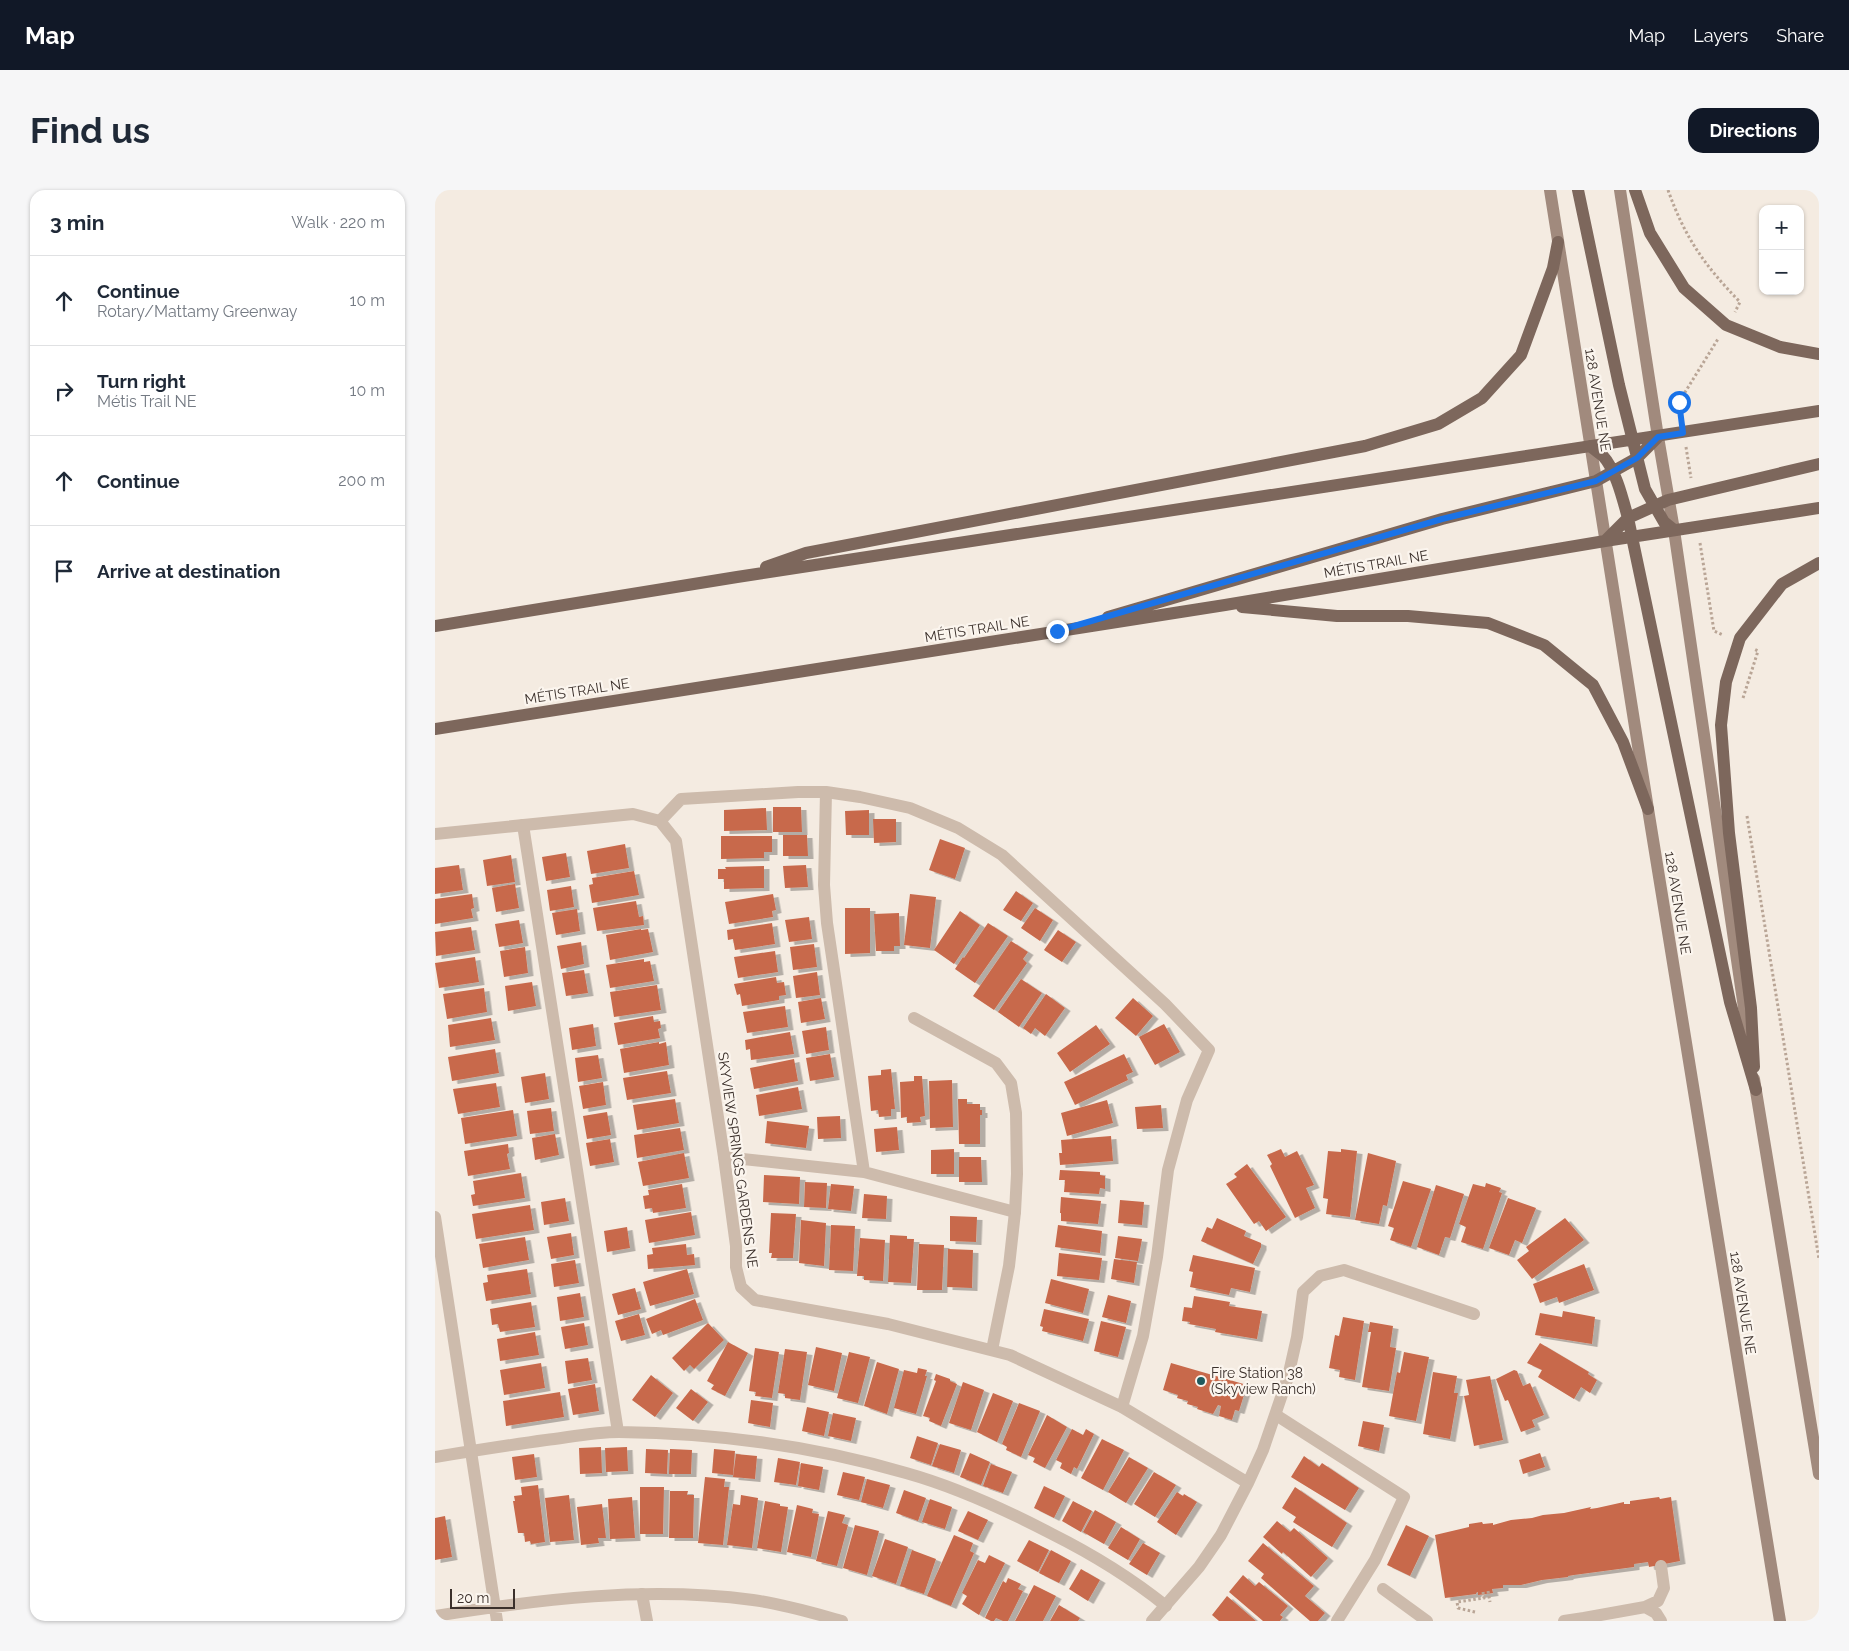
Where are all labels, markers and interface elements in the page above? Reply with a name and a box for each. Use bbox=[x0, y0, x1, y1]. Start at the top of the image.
text: Map bbox=[25, 21, 75, 50]
text: Map bbox=[1629, 25, 1665, 46]
text: Layers bbox=[1693, 25, 1748, 46]
text: Share bbox=[1776, 25, 1824, 46]
button: Directions bbox=[1688, 108, 1819, 153]
text: Find us bbox=[30, 110, 150, 151]
map controls bbox=[1759, 205, 1804, 295]
button: + bbox=[1759, 205, 1804, 250]
text: 3 min bbox=[50, 210, 104, 235]
text: Walk · 220 m bbox=[291, 213, 385, 232]
button: − bbox=[1759, 250, 1804, 295]
text: Continue bbox=[97, 280, 180, 302]
icon: ahead bbox=[50, 287, 78, 315]
text: 10 m bbox=[350, 291, 385, 310]
text: Rotary/Mattamy Greenway bbox=[97, 302, 298, 321]
street label: 128 AVENUE NE bbox=[1582, 347, 1614, 453]
text: Turn right bbox=[97, 370, 186, 392]
icon: right bbox=[50, 377, 78, 405]
text: 10 m bbox=[350, 381, 385, 400]
route start bbox=[1668, 391, 1691, 414]
text: Métis Trail NE bbox=[97, 392, 197, 411]
icon: ahead bbox=[50, 467, 78, 495]
text: Continue bbox=[97, 470, 180, 492]
text: 200 m bbox=[338, 471, 385, 490]
street label: MÉTIS TRAIL NE bbox=[1322, 546, 1429, 581]
icon: arrive bbox=[50, 557, 78, 585]
text: Arrive at destination bbox=[97, 560, 281, 582]
street label: MÉTIS TRAIL NE bbox=[923, 612, 1030, 645]
route end bbox=[1046, 620, 1069, 643]
street label: MÉTIS TRAIL NE bbox=[523, 674, 630, 707]
street label: 128 AVENUE NE bbox=[1662, 850, 1694, 956]
street label: SKYVIEW SPRINGS GARDENS NE bbox=[715, 1051, 761, 1269]
street label: 128 AVENUE NE bbox=[1727, 1250, 1759, 1356]
place label: Fire Station 38 (Skyview Ranch) bbox=[1211, 1365, 1316, 1397]
marker: Fire Station 38 (Skyview Ranch) bbox=[1195, 1375, 1207, 1387]
scale bar bbox=[450, 1586, 515, 1609]
text: 20 m bbox=[457, 1590, 489, 1606]

